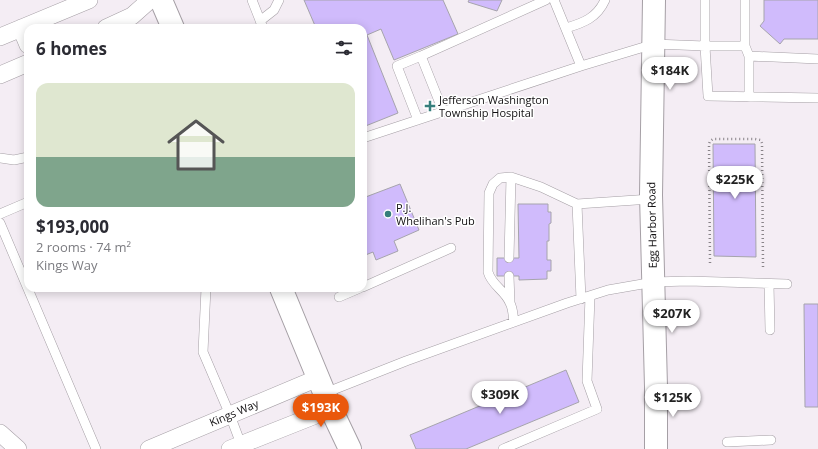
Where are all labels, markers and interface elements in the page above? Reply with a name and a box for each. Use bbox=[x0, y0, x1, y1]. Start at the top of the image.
text: 6 homes bbox=[36, 37, 107, 60]
icon: filters bbox=[333, 37, 355, 59]
pin: $184K bbox=[642, 57, 698, 91]
text: $184K bbox=[651, 61, 689, 79]
place label: Jefferson Washington Township Hospital bbox=[438, 92, 549, 120]
marker: Jefferson Washington Township Hospital bbox=[424, 100, 436, 112]
icon: home bbox=[160, 109, 232, 181]
pin: $225K bbox=[707, 166, 763, 200]
text: $225K bbox=[716, 170, 754, 188]
street label: Egg Harbor Road bbox=[643, 182, 660, 268]
place label: P.J. Whelihan's Pub bbox=[396, 200, 475, 228]
marker: P.J. Whelihan's Pub bbox=[383, 209, 393, 219]
text: $193,000 bbox=[36, 215, 109, 238]
text: 2 rooms · 74 m² bbox=[36, 238, 131, 256]
text: Kings Way bbox=[36, 256, 98, 274]
pin: $207K bbox=[644, 300, 700, 334]
text: $207K bbox=[653, 304, 691, 322]
pin: $309K bbox=[472, 381, 528, 415]
pin: $125K bbox=[645, 384, 701, 418]
text: $309K bbox=[481, 385, 519, 403]
text: $125K bbox=[654, 388, 692, 406]
pin: $193K bbox=[293, 394, 349, 428]
street label: Kings Way bbox=[207, 395, 261, 430]
text: $193K bbox=[302, 398, 340, 416]

